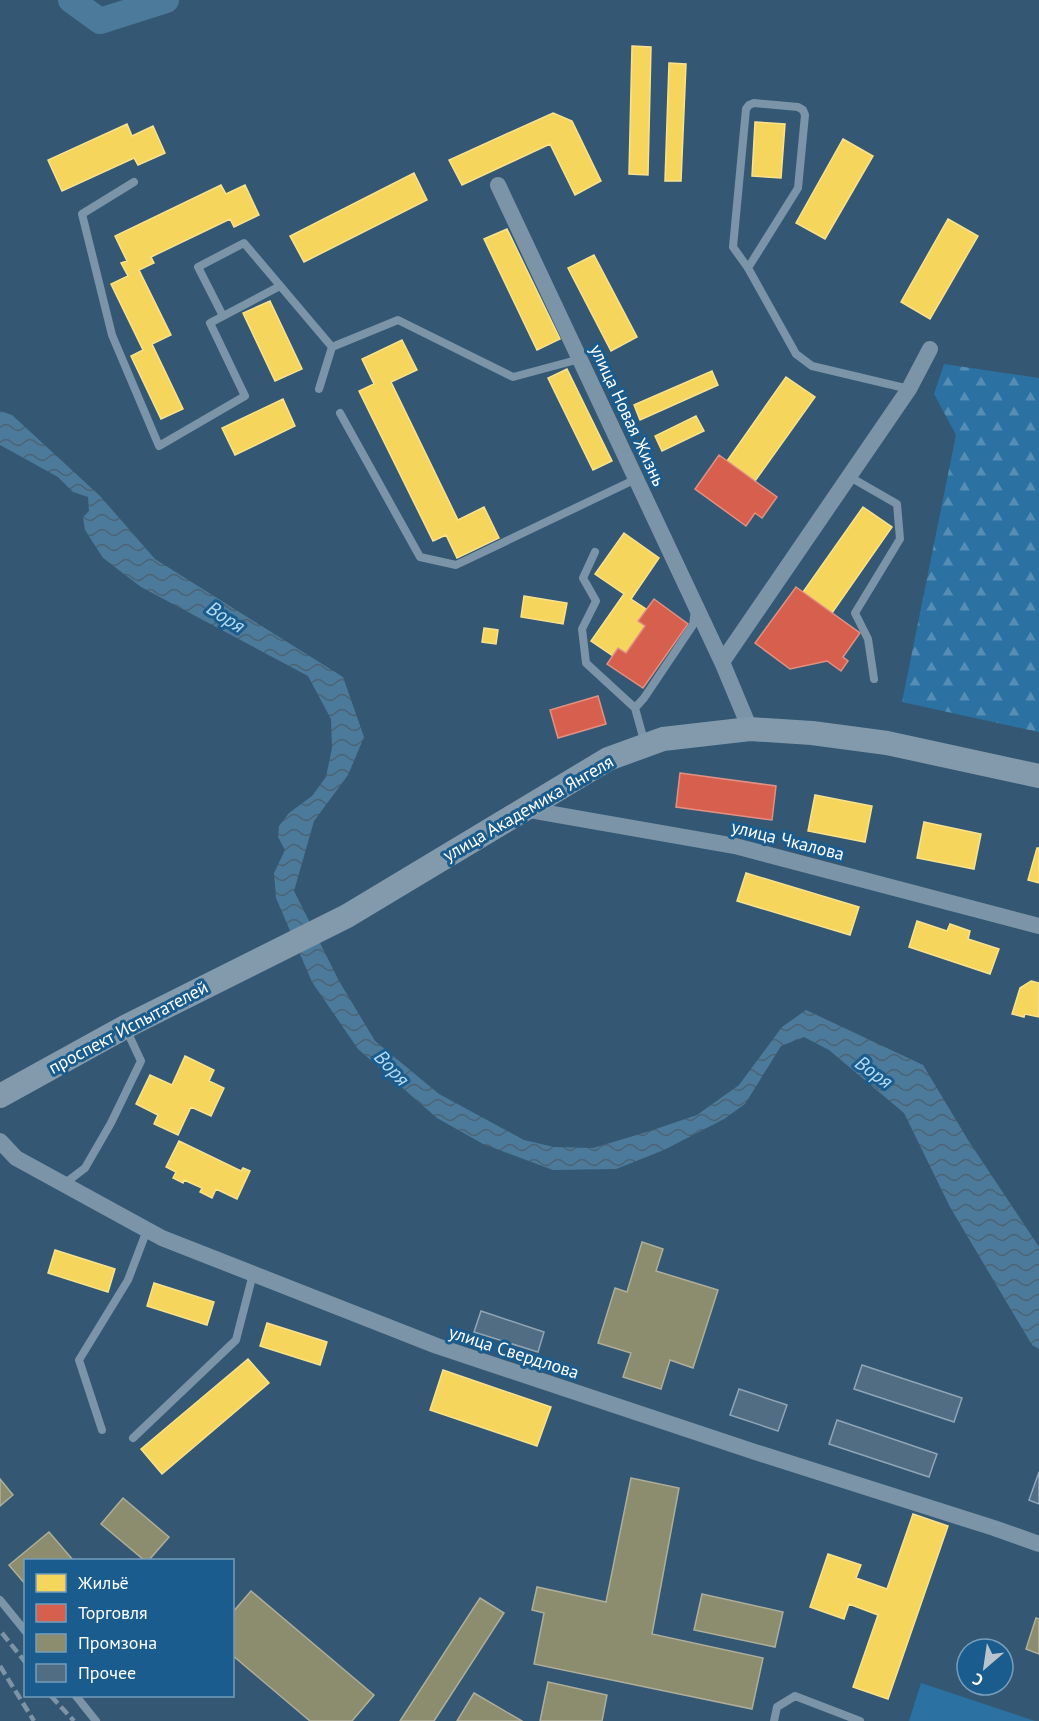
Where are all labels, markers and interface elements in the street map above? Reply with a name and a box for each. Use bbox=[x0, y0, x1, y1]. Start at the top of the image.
street label: улица Новая Жизнь bbox=[585, 340, 671, 490]
water label: Воря bbox=[202, 595, 251, 639]
street label: улица Академика Янгеля bbox=[438, 750, 618, 866]
street label: улица Чкалова bbox=[729, 815, 847, 865]
street label: проспект Испытателей bbox=[44, 975, 212, 1079]
water label: Воря bbox=[369, 1044, 416, 1092]
water label: Воря bbox=[850, 1050, 899, 1095]
street label: улица Свердлова bbox=[446, 1320, 582, 1384]
legend bbox=[24, 1559, 234, 1697]
text: Жильё bbox=[77, 1571, 129, 1594]
text: Торговля bbox=[78, 1601, 148, 1624]
text: Промзона bbox=[78, 1631, 157, 1654]
north arrow bbox=[955, 1637, 1015, 1697]
text: Прочее bbox=[78, 1661, 136, 1684]
text: С bbox=[969, 1669, 986, 1691]

